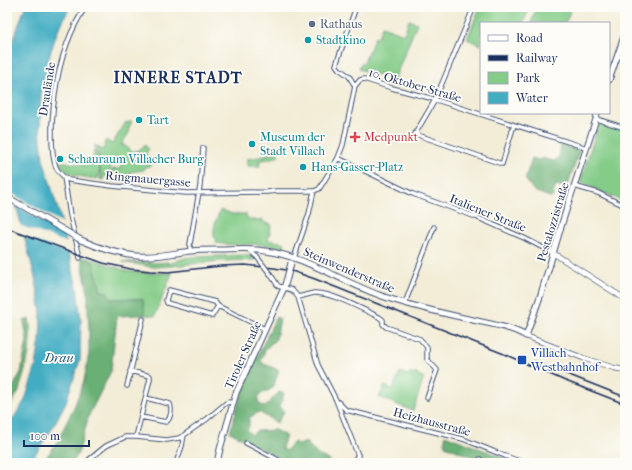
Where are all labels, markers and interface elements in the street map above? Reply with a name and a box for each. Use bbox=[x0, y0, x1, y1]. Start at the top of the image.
place label: Rathaus bbox=[320, 17, 363, 31]
marker: Rathaus bbox=[307, 19, 317, 29]
legend bbox=[480, 22, 610, 114]
text: Road bbox=[516, 31, 543, 45]
place label: Stadtkino bbox=[316, 33, 366, 47]
marker: Stadtkino bbox=[303, 35, 313, 45]
text: Railway bbox=[516, 51, 558, 65]
street label: Draulände bbox=[36, 61, 58, 117]
street label: 10. Oktober-Straße bbox=[367, 65, 463, 105]
district label: INNERE STADT bbox=[113, 68, 243, 87]
text: Park bbox=[516, 71, 541, 85]
text: Water bbox=[515, 91, 549, 105]
place label: Tart bbox=[147, 113, 170, 127]
marker: Tart bbox=[134, 115, 144, 125]
place label: Museum der Stadt Villach bbox=[260, 130, 326, 158]
place label: Medpunkt bbox=[364, 130, 419, 144]
marker: Medpunkt bbox=[349, 131, 361, 143]
marker: Museum der Stadt Villach bbox=[247, 139, 257, 149]
place label: Schauraum Villacher Burg bbox=[68, 152, 204, 166]
marker: Schauraum Villacher Burg bbox=[55, 154, 65, 164]
place label: Hans-Gasser-Platz bbox=[311, 160, 404, 174]
marker: Hans-Gasser-Platz bbox=[298, 162, 308, 172]
street label: Ringmauergasse bbox=[105, 168, 191, 190]
street label: Pestalozzistraße bbox=[534, 180, 572, 263]
street label: Italiener Straße bbox=[448, 191, 528, 235]
street label: Steinwenderstraße bbox=[301, 244, 397, 296]
street label: Tiroler Straße bbox=[222, 319, 264, 391]
place label: Villach Westbahnhof bbox=[530, 346, 602, 374]
water label: Drau bbox=[43, 350, 74, 365]
marker: Villach Westbahnhof bbox=[516, 354, 528, 366]
street label: Heizhausstraße bbox=[392, 405, 472, 439]
scale bar bbox=[24, 422, 89, 448]
text: 100 m bbox=[30, 429, 60, 443]

